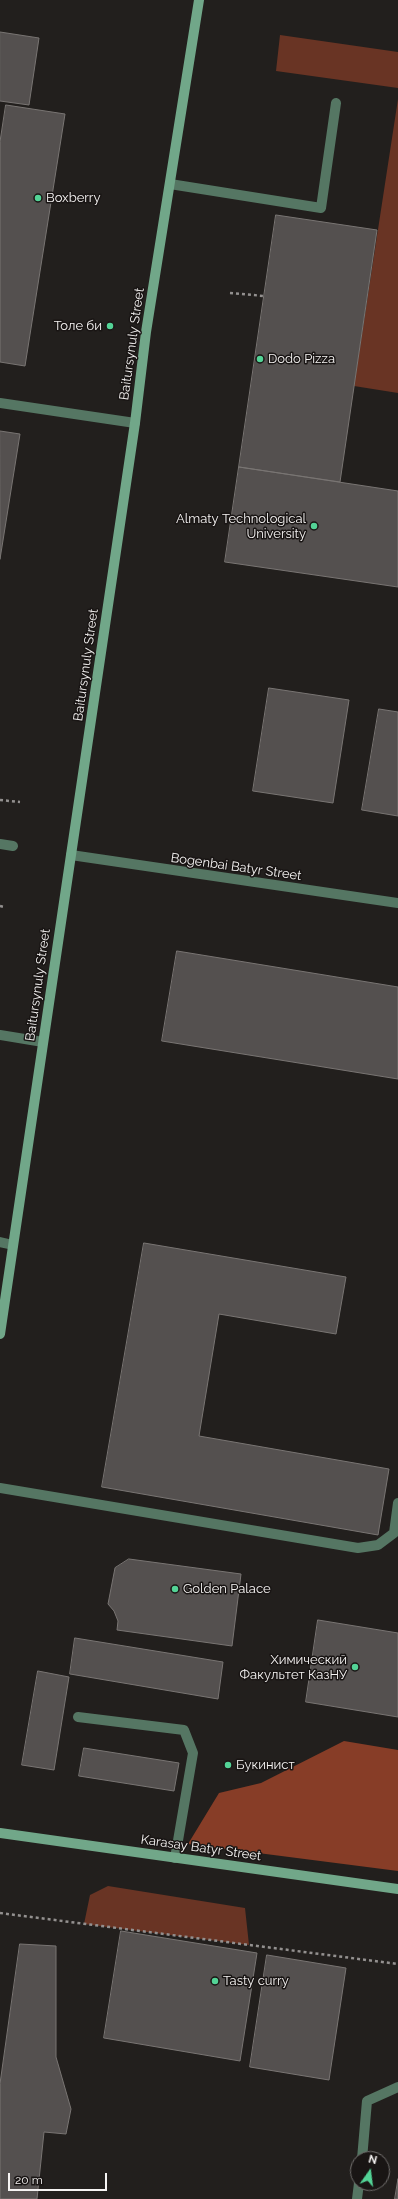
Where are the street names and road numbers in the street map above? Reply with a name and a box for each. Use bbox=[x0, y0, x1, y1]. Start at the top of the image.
street label: Baitursynuly Street bbox=[116, 287, 148, 401]
street label: Baitursynuly Street bbox=[70, 608, 102, 722]
street label: Bogenbai Batyr Street bbox=[170, 850, 302, 884]
street label: Baitursynuly Street bbox=[22, 928, 54, 1042]
street label: Karasay Batyr Street bbox=[140, 1832, 262, 1864]

